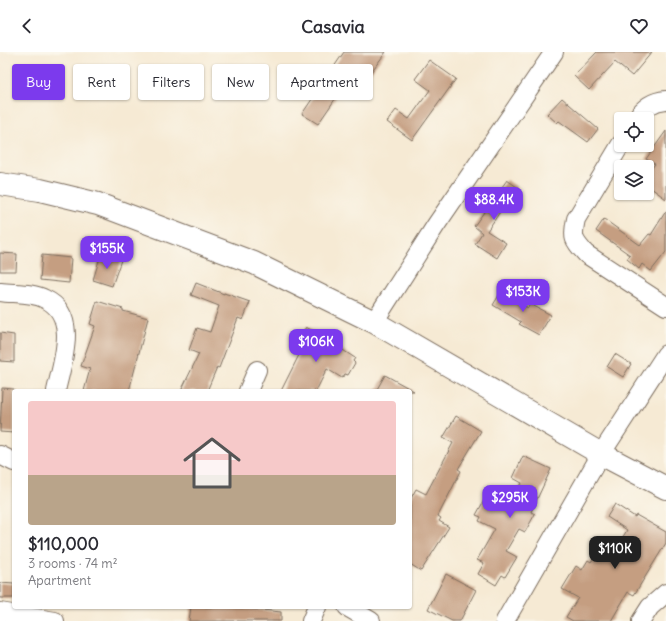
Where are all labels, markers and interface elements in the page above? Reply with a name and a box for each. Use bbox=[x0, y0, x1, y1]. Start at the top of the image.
icon: back bbox=[16, 15, 38, 37]
text: Casavia bbox=[301, 15, 365, 38]
icon: heart bbox=[628, 15, 650, 37]
chip: Buy bbox=[12, 64, 65, 100]
chip: Rent bbox=[73, 64, 130, 100]
chip: Filters bbox=[138, 64, 204, 100]
chip: New bbox=[212, 64, 269, 100]
chip: Apartment bbox=[277, 64, 373, 100]
map controls bbox=[614, 112, 654, 200]
button: locate bbox=[614, 112, 654, 152]
button: layers bbox=[614, 160, 654, 200]
pin: $88.4K bbox=[461, 187, 527, 221]
text: $88.4K bbox=[474, 191, 514, 208]
pin: $155K bbox=[79, 236, 135, 270]
text: $155K bbox=[89, 240, 125, 257]
pin: $153K bbox=[495, 279, 551, 313]
text: $153K bbox=[505, 283, 541, 300]
pin: $106K bbox=[288, 329, 344, 363]
text: $106K bbox=[298, 333, 334, 350]
icon: home bbox=[176, 427, 248, 499]
pin: $295K bbox=[482, 485, 538, 519]
text: $295K bbox=[491, 489, 529, 506]
text: $110,000 bbox=[28, 533, 99, 555]
pin: $110K bbox=[587, 536, 643, 570]
text: $110K bbox=[598, 540, 632, 557]
text: 3 rooms · 74 m² bbox=[28, 555, 118, 572]
text: Apartment bbox=[28, 572, 91, 589]

